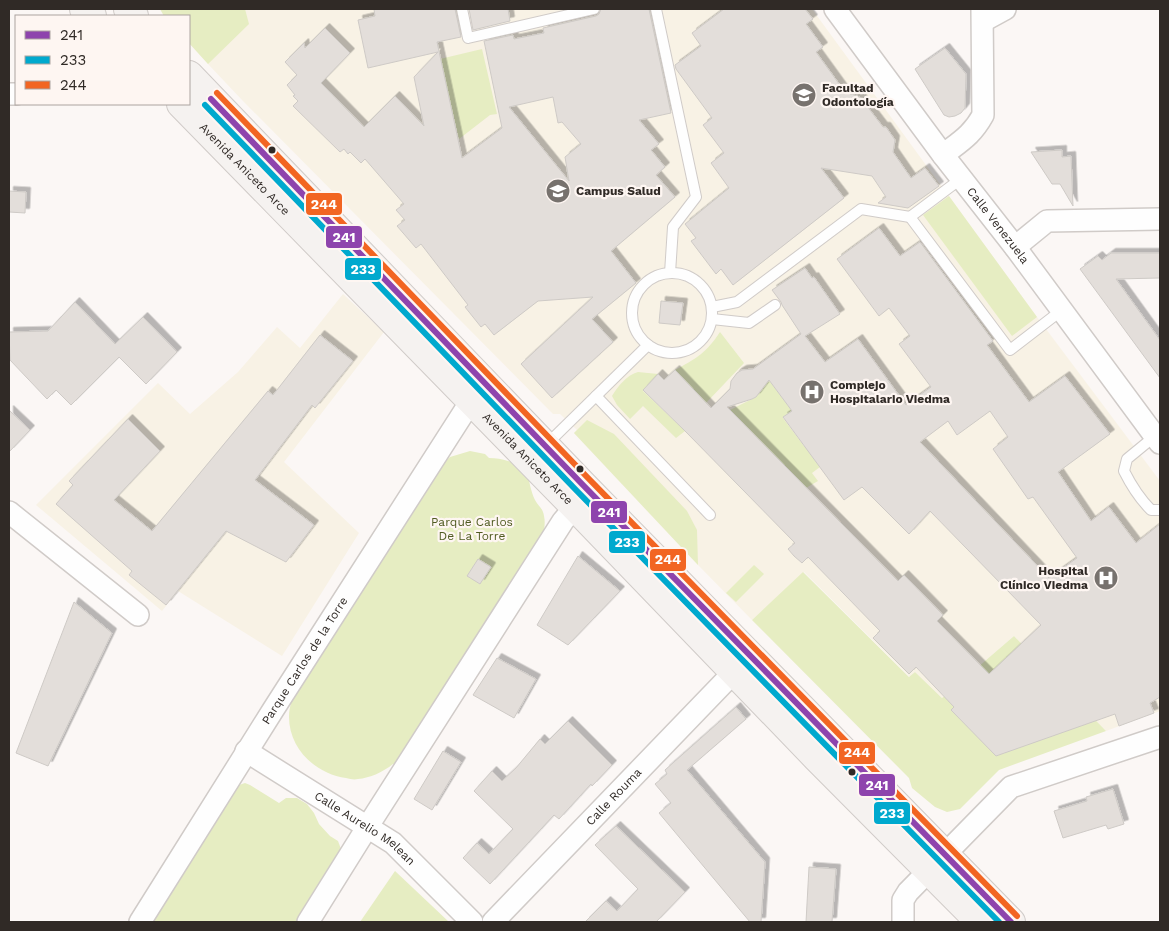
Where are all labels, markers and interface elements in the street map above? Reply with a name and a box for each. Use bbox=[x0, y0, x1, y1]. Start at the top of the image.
legend bbox=[15, 15, 190, 105]
text: 241 bbox=[60, 26, 83, 44]
text: 233 bbox=[60, 51, 86, 69]
text: 244 bbox=[60, 76, 87, 94]
place label: Facultad Odontología bbox=[822, 81, 894, 109]
school or university icon: Facultad Odontología bbox=[791, 82, 817, 108]
street label: Avenida Aniceto Arce bbox=[197, 120, 293, 218]
unlabelled marker bbox=[267, 145, 277, 155]
school or university icon: Campus Salud bbox=[545, 178, 571, 204]
place label: Campus Salud bbox=[576, 184, 661, 198]
street label: Calle Venezuela bbox=[964, 185, 1032, 267]
line badge: 244 bbox=[305, 192, 343, 216]
text: 244 bbox=[311, 196, 337, 212]
line badge: 241 bbox=[325, 225, 363, 249]
text: 241 bbox=[333, 229, 355, 245]
line badge: 233 bbox=[344, 257, 382, 281]
text: 233 bbox=[351, 261, 375, 277]
place label: Complejo Hospitalario Viedma bbox=[830, 378, 950, 406]
hospital icon: Complejo Hospitalario Viedma bbox=[799, 379, 825, 405]
street label: Avenida Aniceto Arce bbox=[480, 410, 576, 508]
unlabelled marker bbox=[575, 464, 585, 474]
line badge: 241 bbox=[590, 500, 628, 524]
text: 241 bbox=[598, 504, 620, 520]
park label: Parque Carlos De La Torre bbox=[431, 515, 513, 543]
line badge: 233 bbox=[608, 530, 646, 554]
text: 233 bbox=[615, 534, 639, 550]
line badge: 244 bbox=[649, 548, 687, 572]
text: 244 bbox=[655, 551, 681, 567]
place label: Hospital Clínico Viedma bbox=[1000, 564, 1088, 592]
hospital icon: Hospital Clínico Viedma bbox=[1093, 565, 1119, 591]
street label: Parque Carlos de la Torre bbox=[259, 594, 351, 727]
line badge: 244 bbox=[838, 741, 876, 765]
text: 244 bbox=[844, 744, 870, 760]
street label: Calle Rouma bbox=[583, 765, 645, 828]
unlabelled marker bbox=[847, 767, 857, 777]
line badge: 241 bbox=[858, 773, 896, 797]
text: 241 bbox=[866, 777, 888, 793]
street label: Calle Aurelio Melean bbox=[312, 789, 418, 868]
line badge: 233 bbox=[873, 801, 911, 825]
text: 233 bbox=[880, 805, 904, 821]

